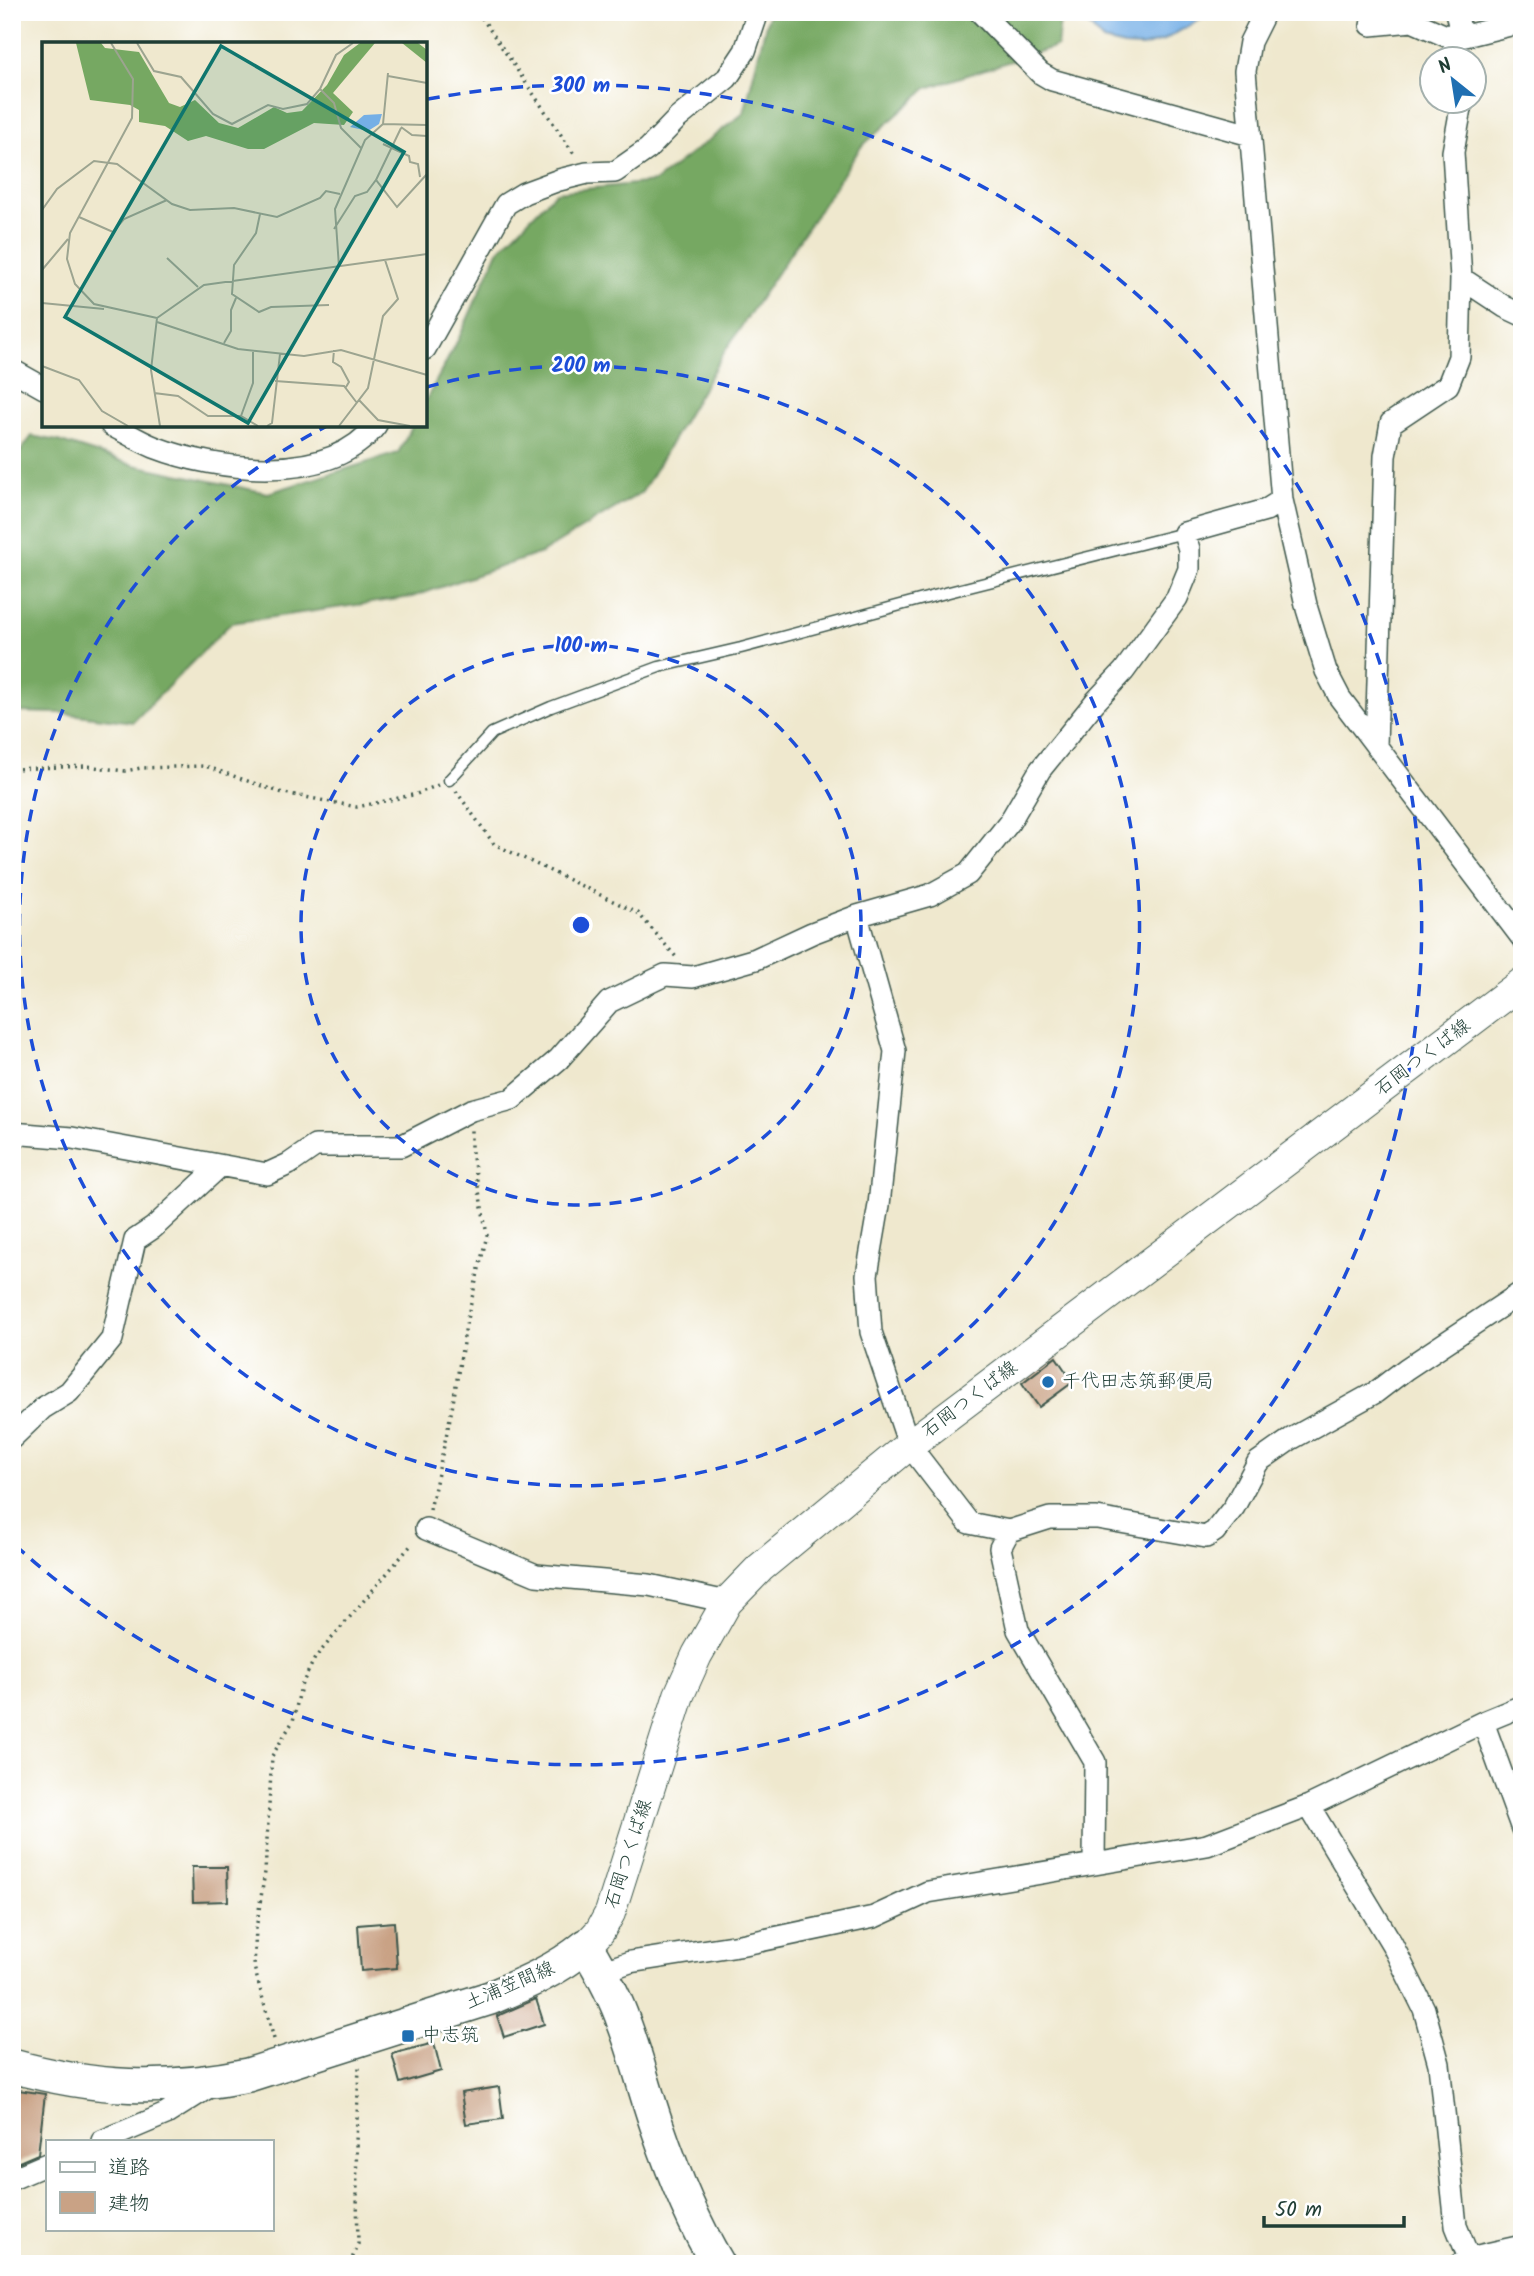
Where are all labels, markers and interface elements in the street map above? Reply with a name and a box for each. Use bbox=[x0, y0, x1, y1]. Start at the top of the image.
inset map bbox=[42, 42, 427, 427]
north arrow bbox=[1418, 46, 1488, 116]
text: N bbox=[1433, 51, 1458, 83]
text: 300 m bbox=[551, 70, 610, 103]
text: 200 m bbox=[551, 350, 611, 383]
text: 100 m bbox=[554, 630, 608, 663]
centre of rings bbox=[569, 913, 593, 937]
street label: 石岡つくば線 bbox=[1368, 1012, 1478, 1104]
street label: 石岡つくば線 bbox=[915, 1354, 1025, 1446]
place label: 千代田志筑郵便局 bbox=[1062, 1367, 1214, 1397]
marker: 千代田志筑郵便局 bbox=[1040, 1374, 1056, 1390]
street label: 石岡つくば線 bbox=[597, 1795, 661, 1913]
street label: 土浦笠間線 bbox=[460, 1954, 560, 2018]
place label: 中志筑 bbox=[422, 2021, 479, 2051]
marker: 中志筑 bbox=[400, 2028, 416, 2044]
legend bbox=[46, 2140, 273, 2230]
text: 道路 bbox=[108, 2152, 150, 2185]
scale bar bbox=[1264, 2185, 1404, 2229]
text: 建物 bbox=[108, 2188, 150, 2221]
text: 50 m bbox=[1275, 2194, 1322, 2227]

